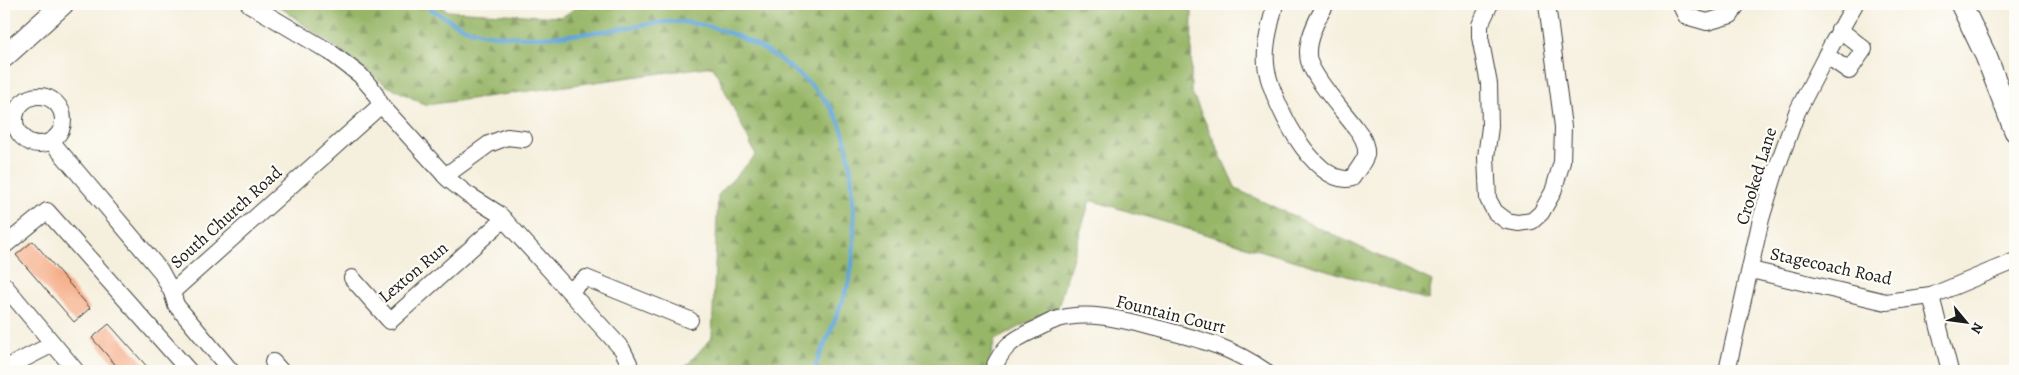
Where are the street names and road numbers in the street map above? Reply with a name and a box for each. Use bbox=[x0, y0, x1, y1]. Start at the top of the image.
street label: Crooked Lane bbox=[1730, 124, 1782, 228]
street label: South Church Road bbox=[165, 160, 287, 274]
street label: Lexton Run bbox=[373, 236, 453, 308]
street label: Stagecoach Road bbox=[1768, 241, 1894, 291]
street label: Fountain Court bbox=[1114, 289, 1228, 339]

